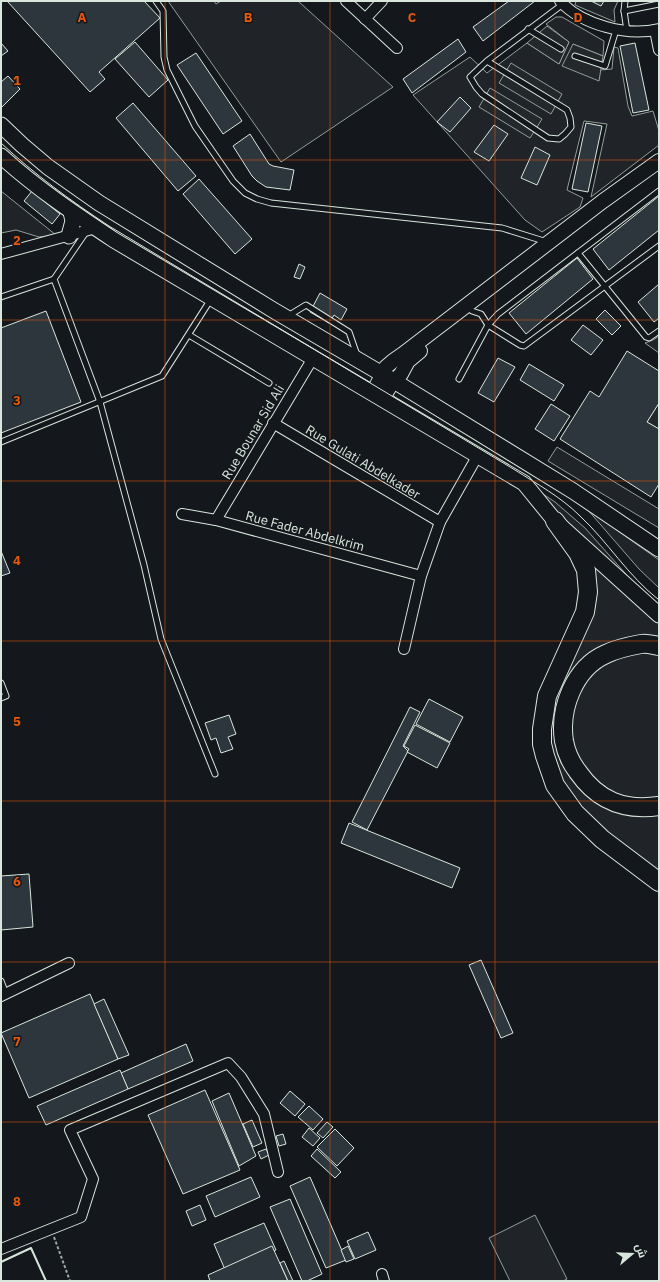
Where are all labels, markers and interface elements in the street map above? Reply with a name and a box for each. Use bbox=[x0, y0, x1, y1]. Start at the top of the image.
text: A bbox=[78, 9, 87, 26]
text: B bbox=[244, 9, 253, 26]
text: C bbox=[408, 9, 417, 26]
text: D bbox=[573, 9, 583, 26]
text: 1 bbox=[13, 72, 21, 89]
text: 2 bbox=[13, 232, 21, 249]
street label: Rue Bounar Sid Ali bbox=[218, 381, 288, 483]
text: 3 bbox=[13, 392, 21, 409]
street label: Rue Gulati Abdelkader bbox=[302, 421, 424, 503]
street label: Rue Fader Abdelkrim bbox=[244, 507, 366, 555]
text: 4 bbox=[13, 552, 21, 569]
text: 5 bbox=[13, 713, 21, 730]
text: 6 bbox=[13, 873, 21, 890]
text: 7 bbox=[13, 1033, 21, 1050]
text: 8 bbox=[13, 1193, 21, 1210]
north arrow bbox=[612, 1234, 652, 1274]
text: ش bbox=[633, 1242, 650, 1260]

